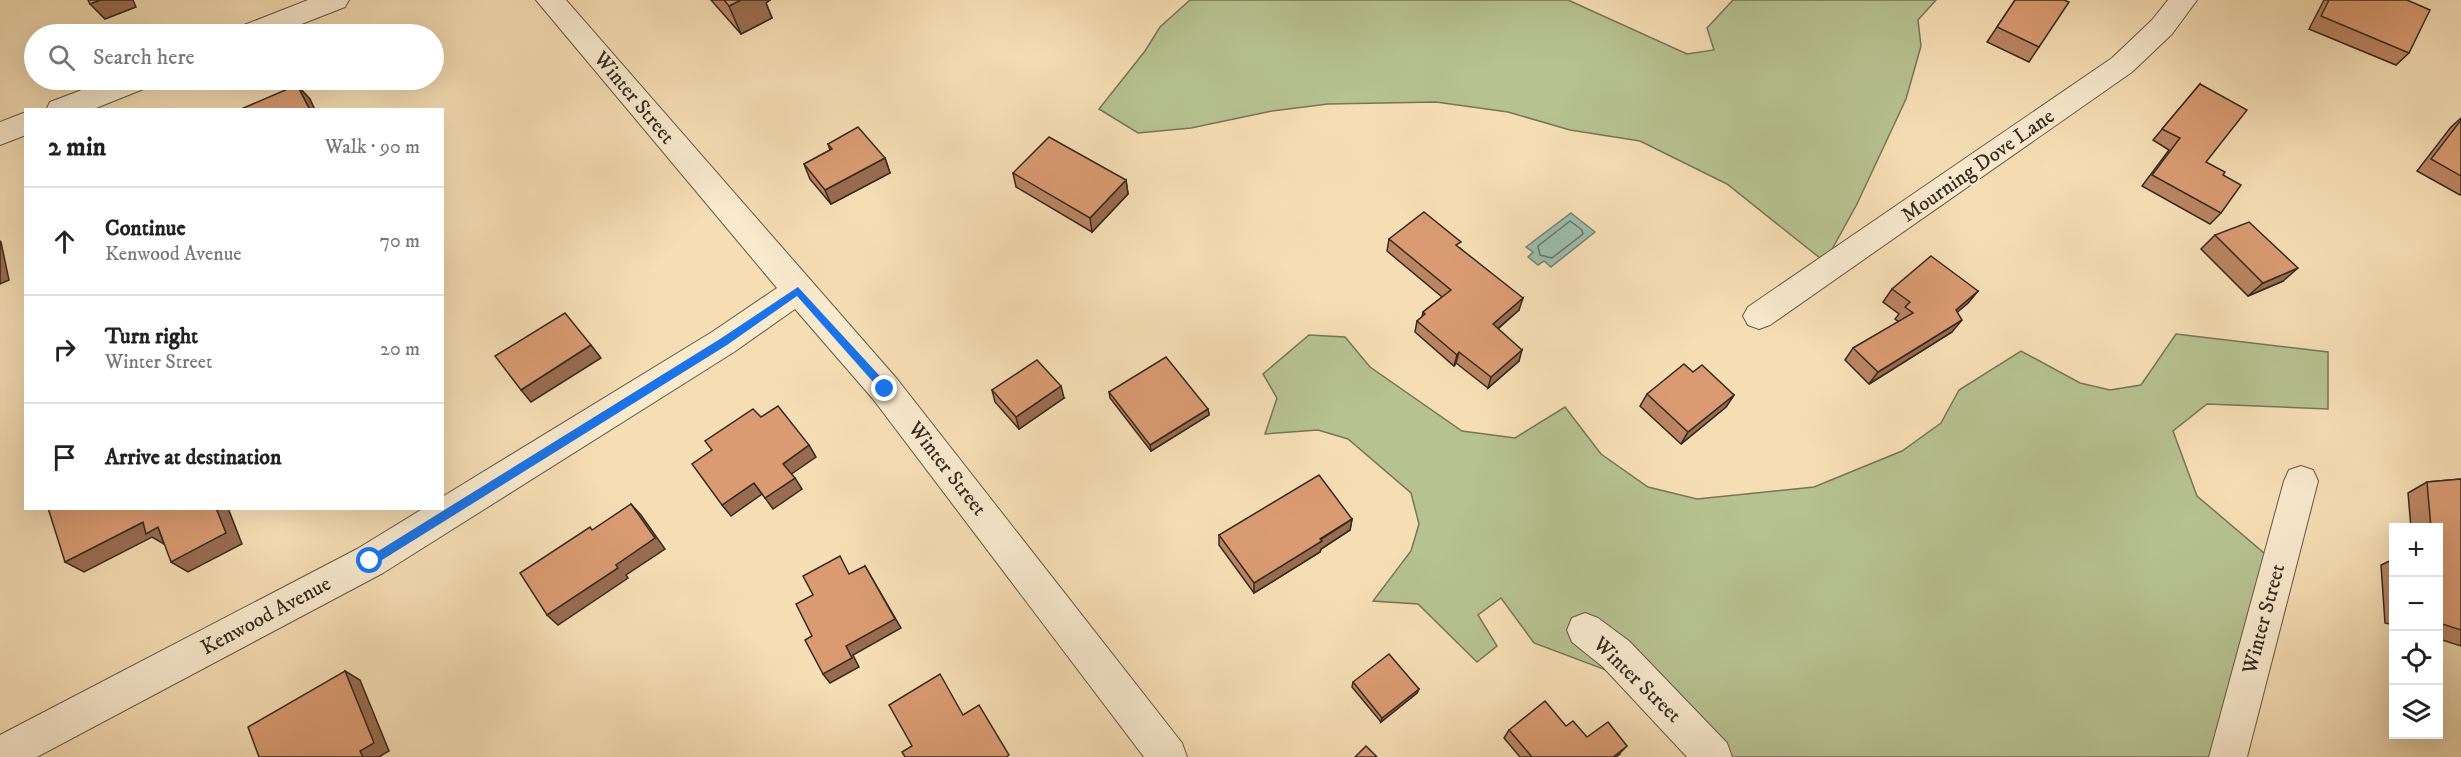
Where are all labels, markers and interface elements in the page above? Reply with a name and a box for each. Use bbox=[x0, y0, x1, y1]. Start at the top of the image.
search box bbox=[24, 24, 444, 90]
icon: search bbox=[45, 41, 78, 74]
text: Search here bbox=[93, 44, 195, 71]
street label: Winter Street bbox=[587, 46, 680, 150]
street label: Mourning Dove Lane bbox=[1896, 103, 2060, 229]
text: 2 min bbox=[48, 131, 106, 164]
text: Walk · 90 m bbox=[325, 135, 420, 160]
text: Continue bbox=[105, 215, 186, 242]
icon: ahead bbox=[48, 225, 81, 258]
text: 70 m bbox=[379, 229, 420, 254]
text: Kenwood Avenue bbox=[105, 242, 242, 267]
text: Turn right bbox=[105, 323, 198, 350]
icon: right bbox=[48, 333, 81, 366]
text: 20 m bbox=[380, 337, 420, 362]
text: Winter Street bbox=[105, 350, 213, 375]
route end bbox=[871, 375, 897, 401]
street label: Winter Street bbox=[901, 416, 992, 522]
icon: arrive bbox=[48, 441, 81, 474]
text: Arrive at destination bbox=[105, 444, 282, 471]
map controls bbox=[2389, 523, 2443, 739]
button: + bbox=[2389, 523, 2443, 577]
route start bbox=[356, 547, 382, 573]
street label: Winter Street bbox=[2237, 561, 2291, 678]
street label: Kenwood Avenue bbox=[197, 571, 336, 661]
button: − bbox=[2389, 577, 2443, 631]
street label: Winter Street bbox=[1587, 631, 1687, 729]
button: locate bbox=[2389, 631, 2443, 685]
button: layers bbox=[2389, 685, 2443, 739]

